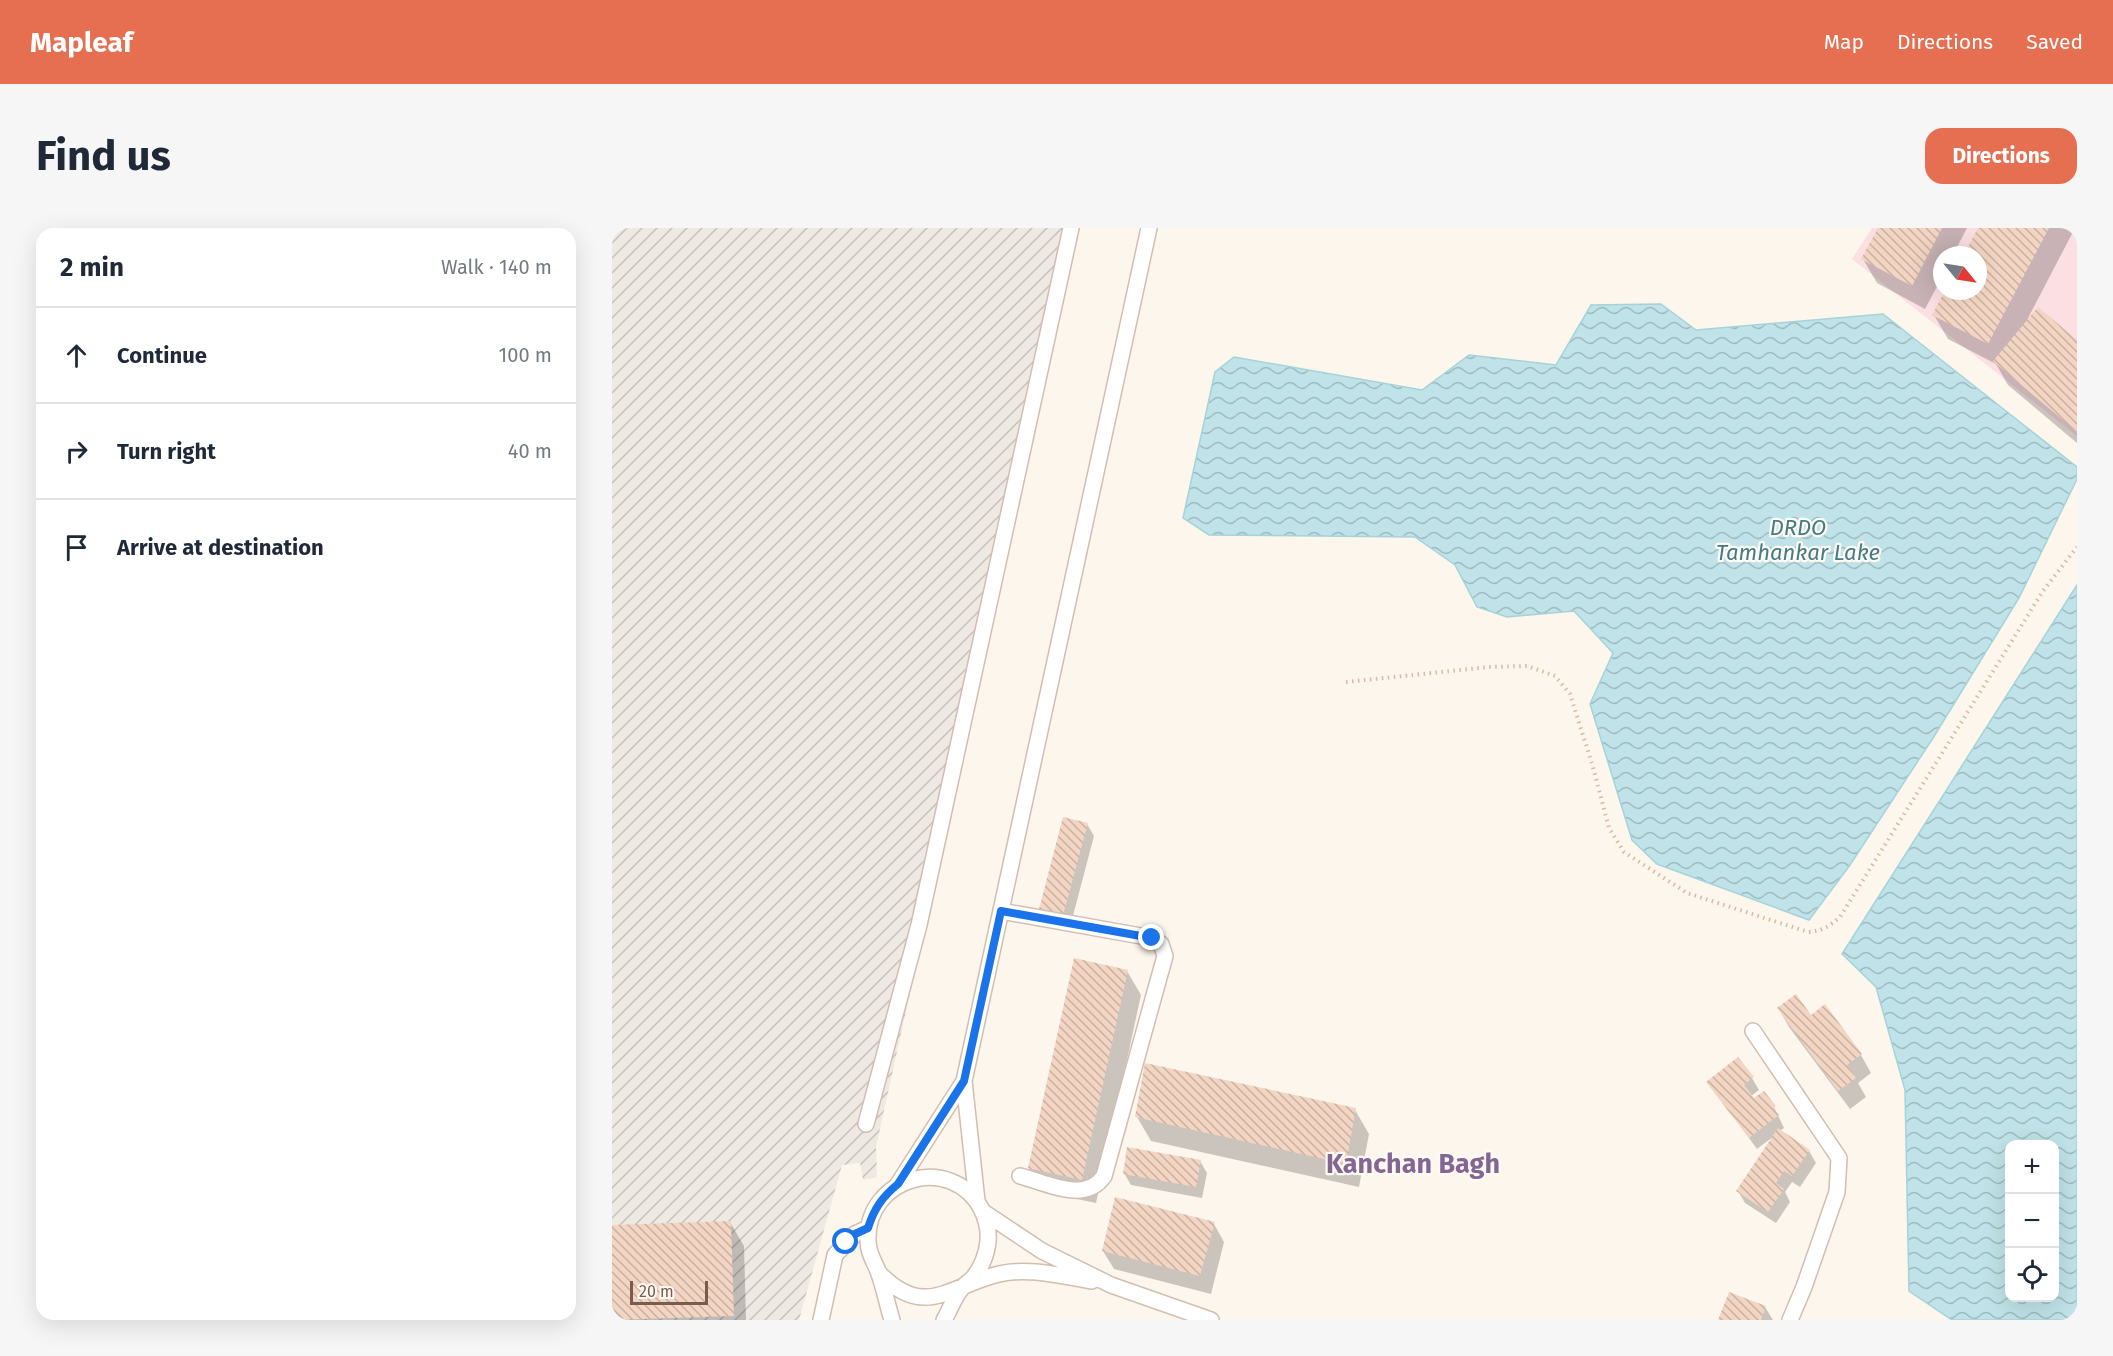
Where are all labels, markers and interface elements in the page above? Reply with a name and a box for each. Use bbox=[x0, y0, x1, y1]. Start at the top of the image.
text: Mapleaf bbox=[30, 26, 133, 59]
text: Map bbox=[1824, 29, 1864, 55]
text: Directions bbox=[1897, 29, 1993, 55]
text: Saved bbox=[2026, 29, 2083, 55]
button: Directions bbox=[1925, 128, 2077, 184]
text: Find us bbox=[36, 131, 171, 181]
north arrow bbox=[1933, 246, 1987, 300]
text: 2 min bbox=[60, 252, 124, 283]
text: Walk · 140 m bbox=[441, 255, 552, 279]
icon: ahead bbox=[60, 339, 93, 372]
text: Continue bbox=[117, 342, 207, 369]
text: 100 m bbox=[499, 343, 552, 367]
icon: right bbox=[60, 435, 93, 468]
text: Turn right bbox=[117, 438, 216, 465]
text: 40 m bbox=[508, 439, 552, 463]
water label: DRDO Tamhankar Lake bbox=[1716, 514, 1880, 566]
icon: arrive bbox=[60, 531, 93, 564]
text: Arrive at destination bbox=[117, 534, 324, 561]
route end bbox=[1138, 924, 1164, 950]
map controls bbox=[2005, 1140, 2059, 1302]
button: + bbox=[2005, 1140, 2059, 1194]
district label: Kanchan Bagh bbox=[1326, 1148, 1500, 1180]
button: − bbox=[2005, 1194, 2059, 1248]
route start bbox=[832, 1228, 858, 1254]
button: locate bbox=[2005, 1248, 2059, 1302]
scale bar bbox=[630, 1278, 708, 1306]
text: 20 m bbox=[639, 1282, 674, 1301]

